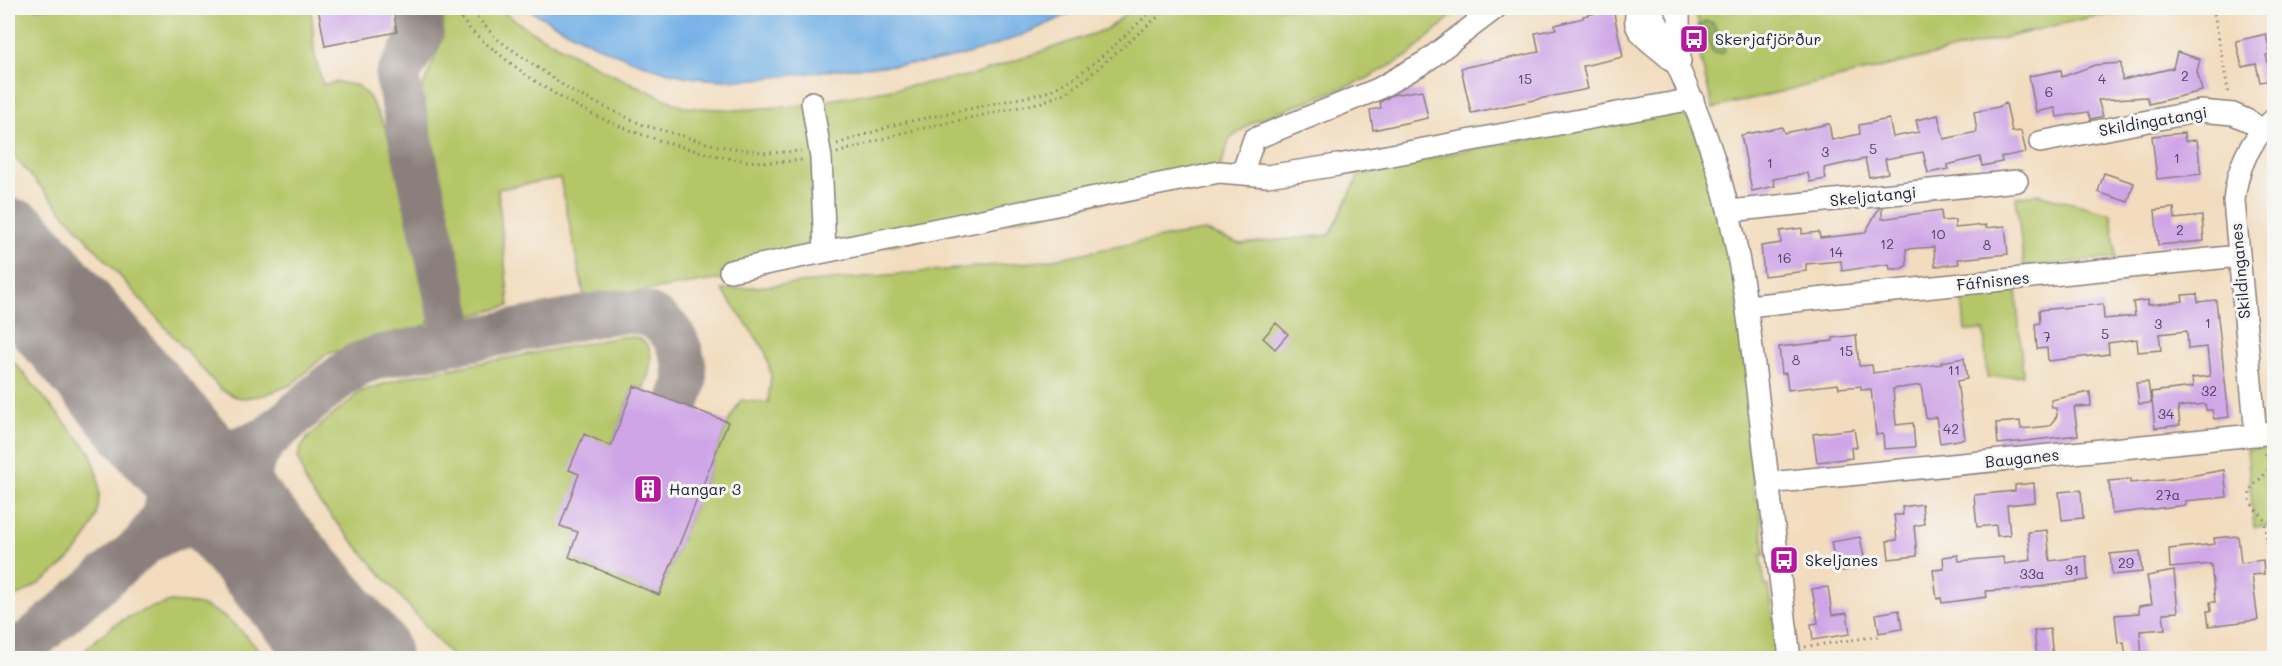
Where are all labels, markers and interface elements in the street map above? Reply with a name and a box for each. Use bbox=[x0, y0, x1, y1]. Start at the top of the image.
bus stop icon: Skerjafjörður bbox=[1678, 23, 1710, 55]
place label: Skerjafjörður bbox=[1715, 28, 1821, 49]
house number: 2 bbox=[2181, 66, 2189, 85]
house number: 15 bbox=[1518, 69, 1532, 88]
house number: 4 bbox=[2098, 69, 2107, 88]
house number: 6 bbox=[2045, 82, 2053, 101]
street label: Skildingatangi bbox=[2097, 101, 2209, 140]
house number: 5 bbox=[1869, 139, 1877, 158]
house number: 3 bbox=[1821, 142, 1829, 161]
house number: 1 bbox=[2174, 148, 2180, 167]
house number: 1 bbox=[1767, 153, 1773, 172]
street label: Skeljatangi bbox=[1829, 181, 1917, 210]
house number: 2 bbox=[2176, 220, 2184, 239]
street label: Skildinganes bbox=[2225, 222, 2254, 320]
house number: 10 bbox=[1931, 224, 1946, 243]
house number: 12 bbox=[1880, 234, 1894, 253]
house number: 8 bbox=[1983, 235, 1991, 254]
house number: 14 bbox=[1829, 242, 1844, 261]
house number: 16 bbox=[1777, 248, 1791, 267]
street label: Fáfnisnes bbox=[1955, 266, 2030, 295]
house number: 1 bbox=[2205, 313, 2211, 332]
house number: 3 bbox=[2154, 314, 2162, 333]
house number: 5 bbox=[2101, 324, 2109, 343]
house number: 7 bbox=[2043, 327, 2051, 346]
house number: 15 bbox=[1839, 341, 1853, 360]
house number: 8 bbox=[1792, 350, 1800, 369]
house number: 11 bbox=[1948, 360, 1960, 379]
house number: 32 bbox=[2201, 381, 2217, 400]
house number: 34 bbox=[2158, 404, 2175, 423]
house number: 42 bbox=[1943, 419, 1959, 438]
street label: Bauganes bbox=[1984, 443, 2060, 472]
building icon: Hangar 3 bbox=[632, 473, 664, 505]
place label: Hangar 3 bbox=[669, 478, 741, 499]
house number: 27a bbox=[2156, 485, 2180, 504]
bus stop icon: Skeljanes bbox=[1768, 544, 1800, 576]
place label: Skeljanes bbox=[1805, 549, 1878, 570]
house number: 29 bbox=[2118, 553, 2134, 572]
house number: 31 bbox=[2065, 560, 2079, 579]
house number: 33a bbox=[2019, 564, 2045, 583]

